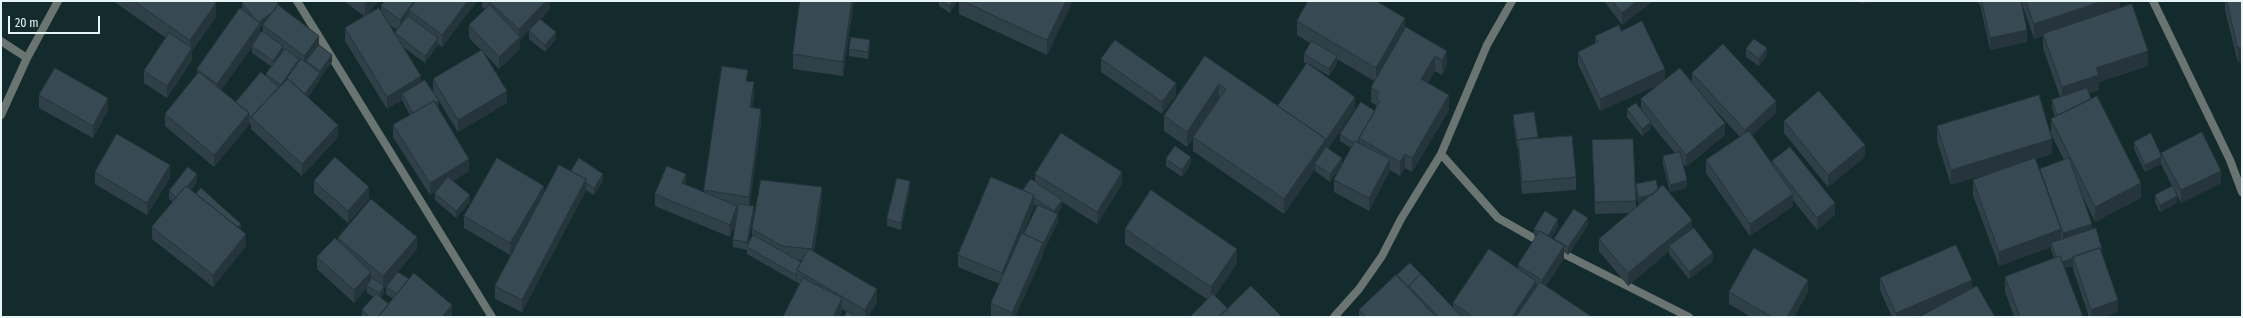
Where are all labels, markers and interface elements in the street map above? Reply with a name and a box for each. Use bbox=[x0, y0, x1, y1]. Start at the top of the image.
scale bar bbox=[10, 8, 102, 34]
text: 20 m bbox=[15, 16, 39, 30]

